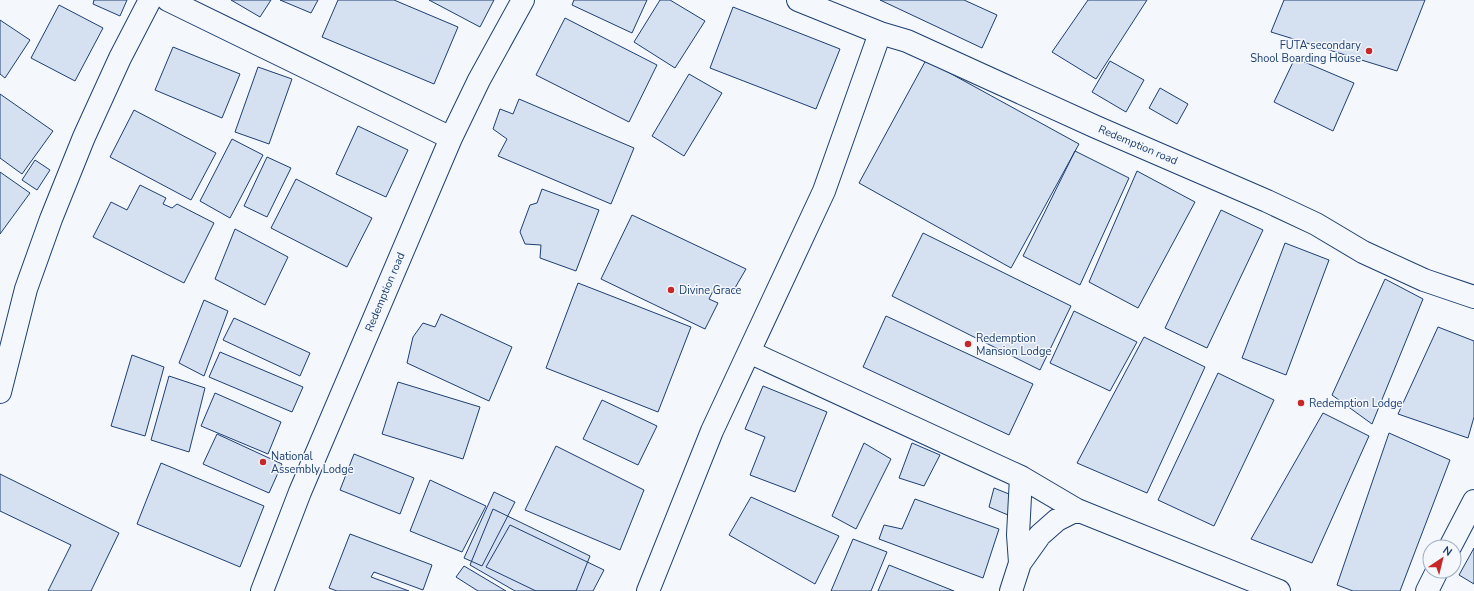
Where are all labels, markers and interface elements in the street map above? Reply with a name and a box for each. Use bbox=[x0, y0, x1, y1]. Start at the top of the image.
place label: FUTA secondary Shool Boarding House bbox=[1250, 38, 1361, 66]
marker: FUTA secondary Shool Boarding House bbox=[1364, 46, 1374, 56]
street label: Redemption road bbox=[1096, 121, 1180, 169]
street label: Redemption road bbox=[361, 250, 409, 334]
place label: Divine Grace bbox=[679, 283, 742, 298]
marker: Divine Grace bbox=[666, 285, 676, 295]
place label: Redemption Mansion Lodge bbox=[976, 331, 1051, 359]
marker: Redemption Mansion Lodge bbox=[963, 339, 973, 349]
place label: Redemption Lodge bbox=[1309, 396, 1403, 411]
marker: Redemption Lodge bbox=[1296, 398, 1306, 408]
place label: National Assembly Lodge bbox=[271, 449, 354, 477]
marker: National Assembly Lodge bbox=[258, 457, 268, 467]
north arrow bbox=[1422, 539, 1462, 579]
text: N bbox=[1440, 543, 1455, 560]

